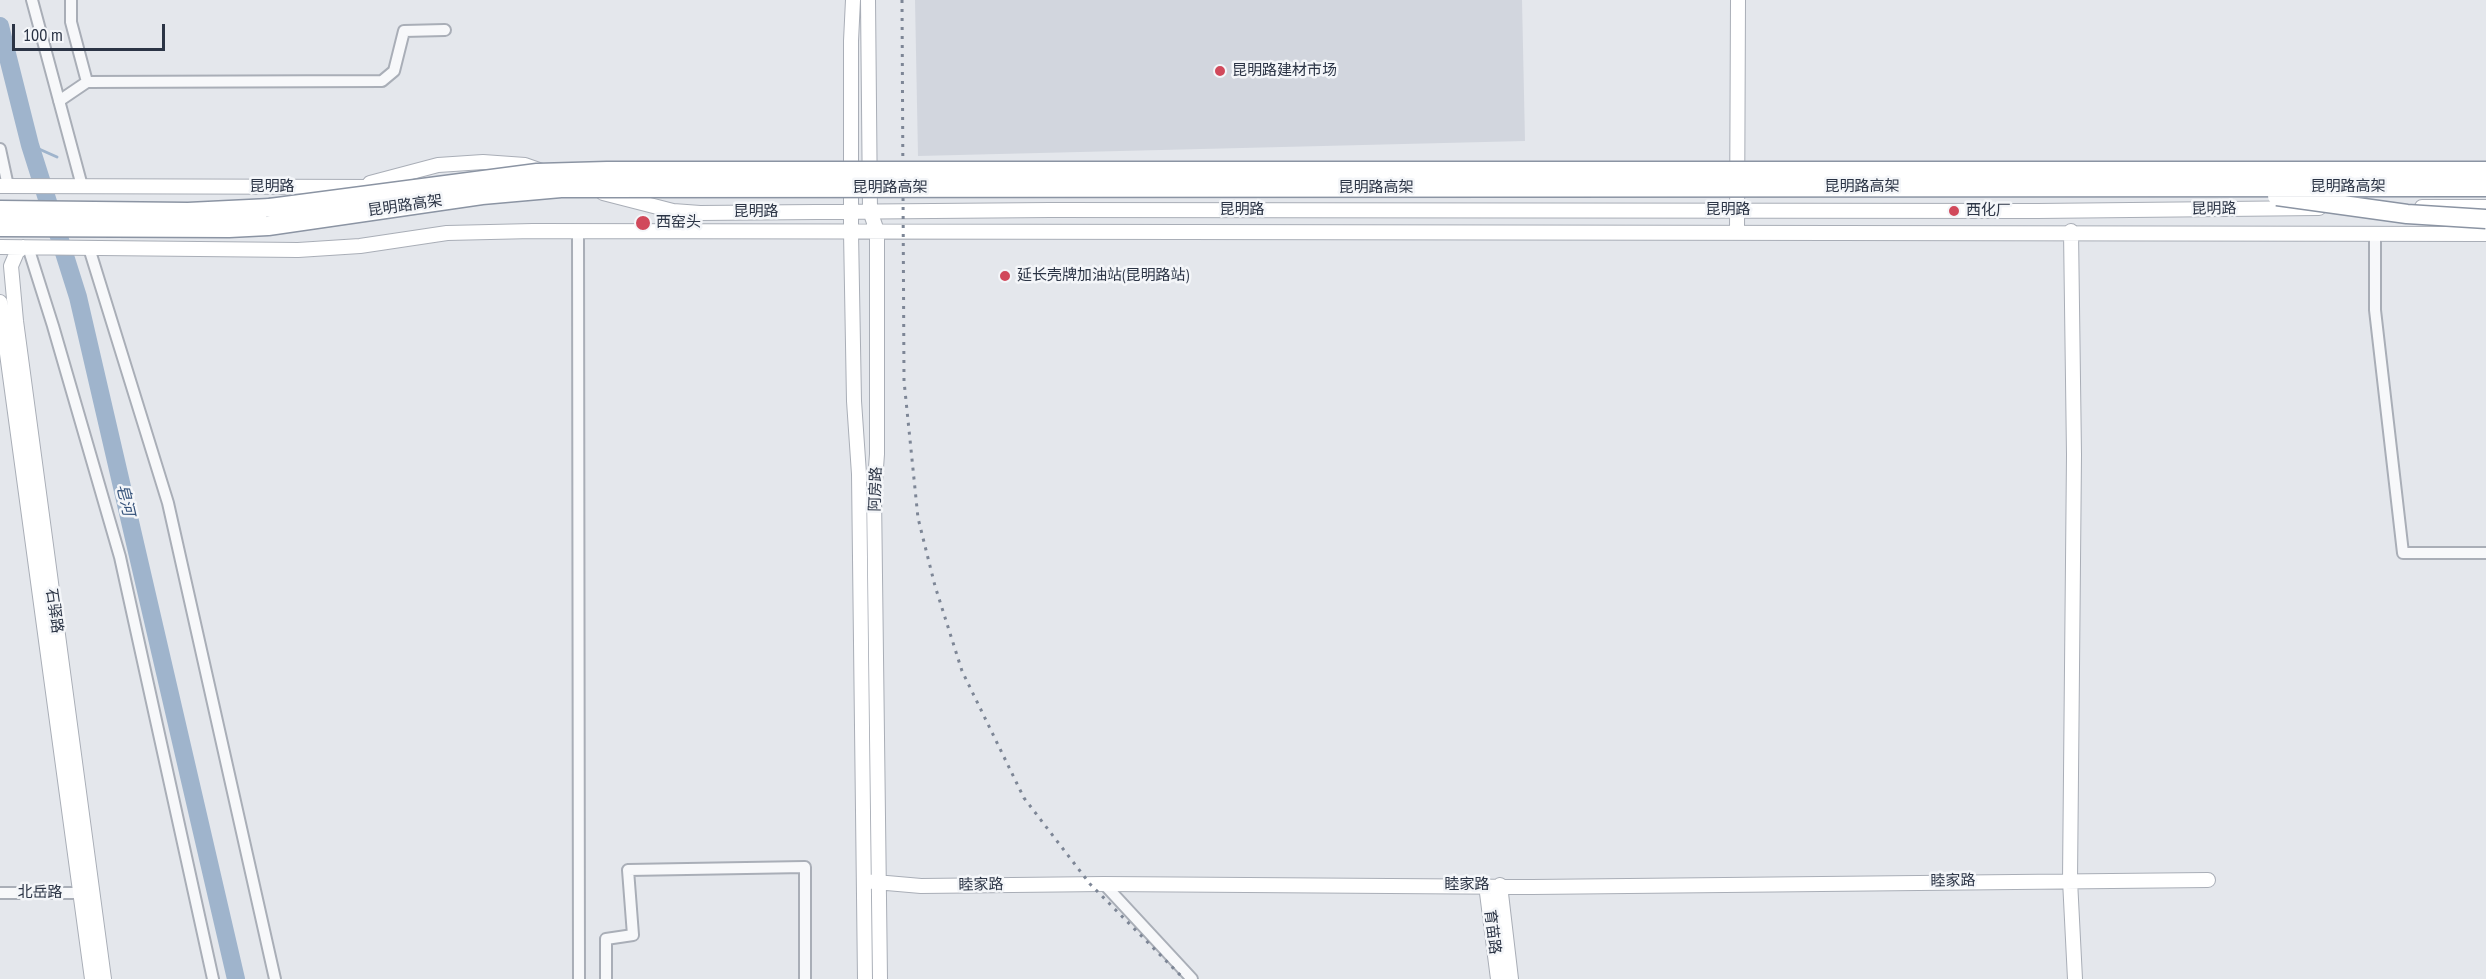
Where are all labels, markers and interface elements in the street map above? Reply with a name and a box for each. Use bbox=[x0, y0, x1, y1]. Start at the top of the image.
scale bar bbox=[15, 12, 168, 50]
text: 100 m bbox=[23, 23, 63, 46]
place label: 昆明路建材市场 bbox=[1232, 62, 1337, 80]
marker: 昆明路建材市场 bbox=[1213, 64, 1227, 78]
street label: 昆明路 bbox=[250, 178, 294, 196]
street label: 昆明路高架 bbox=[1825, 178, 1899, 196]
street label: 昆明路高架 bbox=[2311, 178, 2385, 196]
street label: 昆明路高架 bbox=[853, 179, 927, 197]
street label: 昆明路高架 bbox=[1339, 179, 1413, 197]
street label: 昆明路高架 bbox=[367, 192, 443, 220]
street label: 昆明路 bbox=[2191, 200, 2237, 218]
street label: 昆明路 bbox=[1220, 201, 1264, 219]
street label: 昆明路 bbox=[1706, 201, 1750, 219]
place label: 西化厂 bbox=[1966, 202, 2011, 220]
street label: 昆明路 bbox=[734, 203, 778, 221]
marker: 西化厂 bbox=[1947, 204, 1961, 218]
marker: 西窑头 bbox=[634, 214, 652, 232]
place label: 西窑头 bbox=[656, 214, 701, 232]
place label: 延长壳牌加油站(昆明路站) bbox=[1017, 267, 1189, 285]
marker: 延长壳牌加油站(昆明路站) bbox=[998, 269, 1012, 283]
street label: 阿房路 bbox=[866, 466, 886, 512]
water label: 皂河 bbox=[112, 482, 138, 518]
street label: 石驿路 bbox=[42, 587, 66, 635]
street label: 睦家路 bbox=[1930, 872, 1976, 890]
street label: 睦家路 bbox=[958, 876, 1004, 894]
street label: 睦家路 bbox=[1445, 876, 1489, 894]
street label: 北岳路 bbox=[18, 884, 62, 902]
street label: 育苗路 bbox=[1480, 909, 1504, 955]

